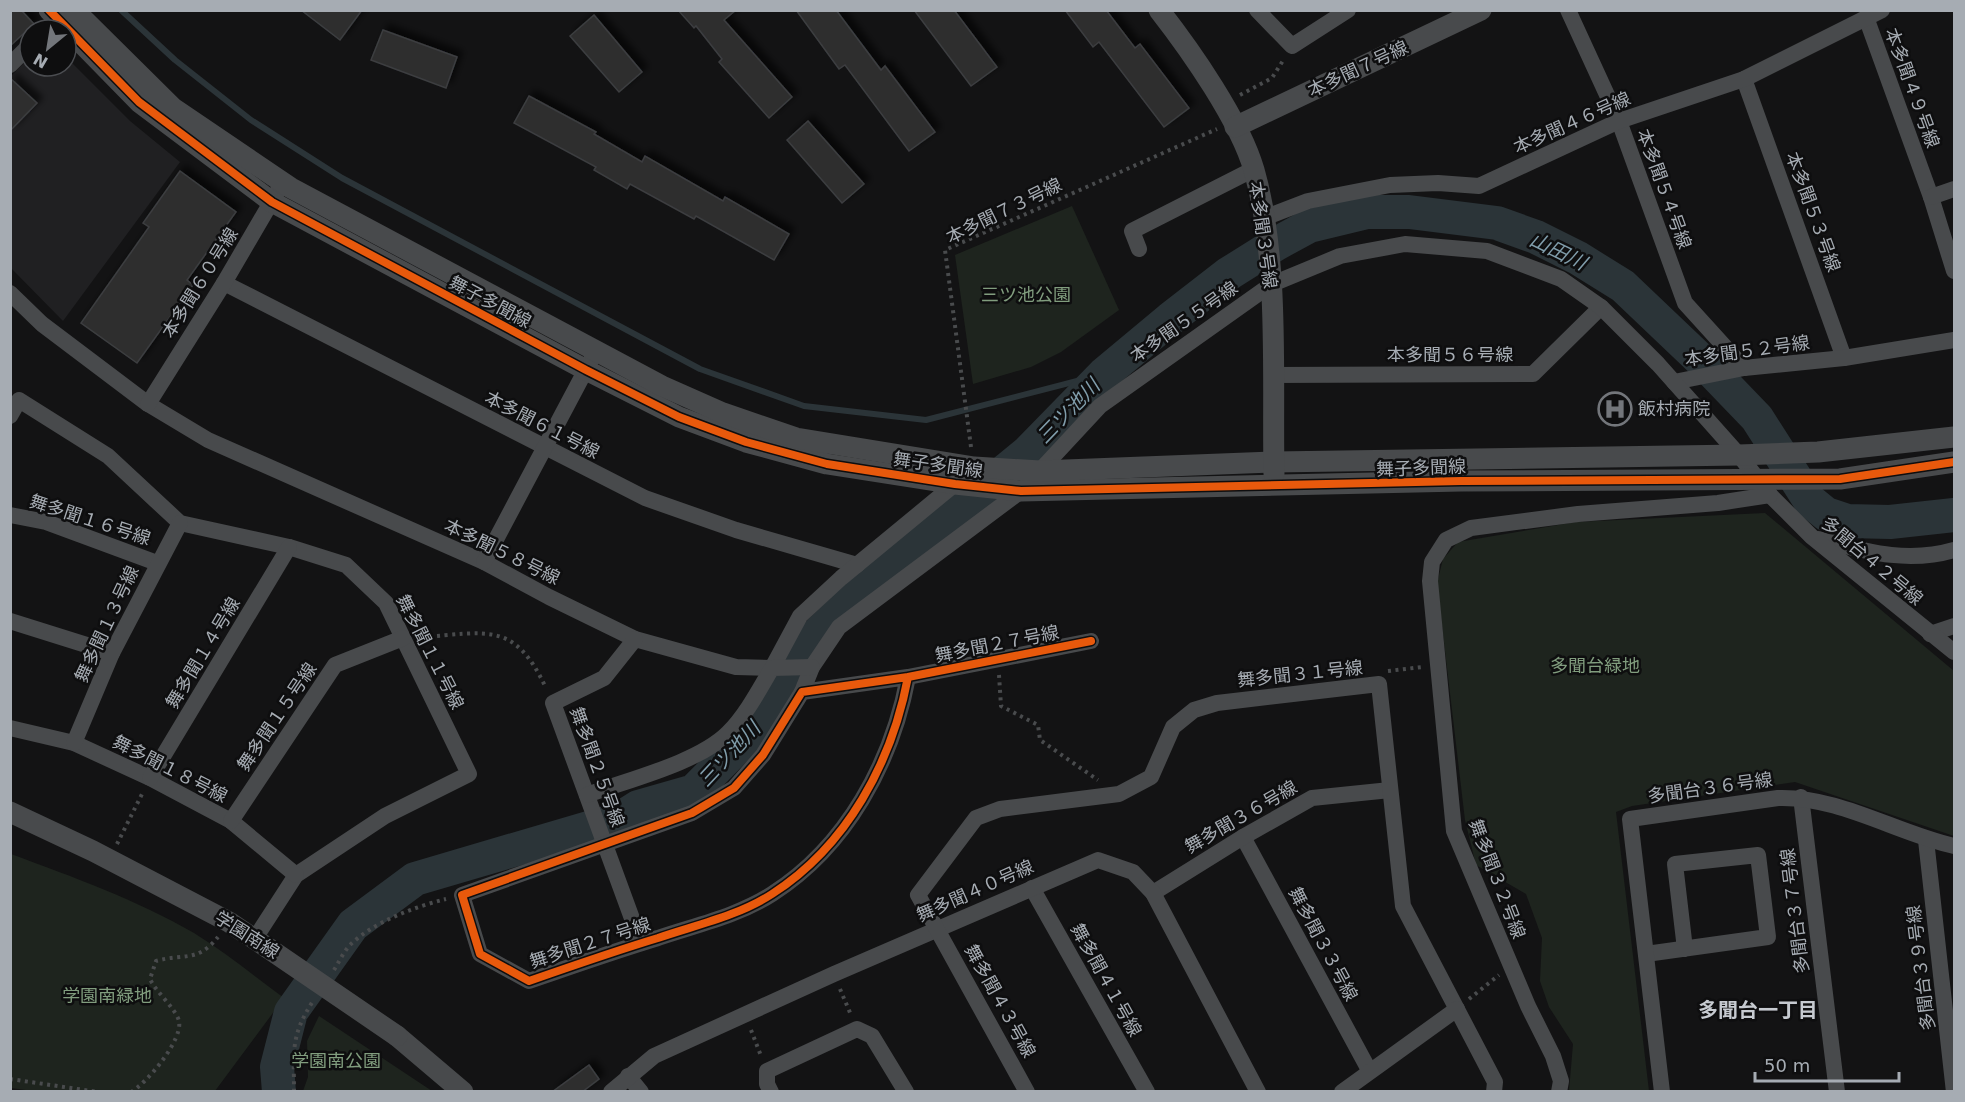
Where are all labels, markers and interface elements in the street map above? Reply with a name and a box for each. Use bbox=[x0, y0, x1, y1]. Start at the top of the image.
north arrow bbox=[18, 18, 78, 78]
street label: 本多聞４９号線 bbox=[1881, 25, 1944, 151]
street label: 本多聞７号線 bbox=[1304, 36, 1411, 101]
text: N bbox=[30, 49, 51, 72]
street label: 本多聞４６号線 bbox=[1510, 87, 1634, 158]
street label: 本多聞５４号線 bbox=[1633, 126, 1696, 252]
street label: 本多聞５３号線 bbox=[1782, 149, 1845, 275]
street label: 本多聞７３号線 bbox=[943, 173, 1065, 248]
street label: 本多聞３号線 bbox=[1246, 180, 1281, 290]
street label: 本多聞６０号線 bbox=[157, 224, 242, 342]
water label: 山田川 bbox=[1526, 227, 1592, 276]
street label: 舞子多聞線 bbox=[446, 271, 535, 332]
street label: 本多聞５５号線 bbox=[1126, 277, 1241, 366]
park label: 三ツ池公園 bbox=[981, 284, 1071, 305]
street label: 本多聞５２号線 bbox=[1683, 331, 1811, 370]
street label: 本多聞５６号線 bbox=[1387, 344, 1513, 365]
water label: 三ツ池川 bbox=[1032, 372, 1106, 448]
street label: 本多聞６１号線 bbox=[481, 387, 603, 463]
hospital icon: 飯村病院 bbox=[1597, 391, 1633, 427]
place label: 飯村病院 bbox=[1638, 398, 1710, 419]
street label: 舞子多聞線 bbox=[892, 448, 984, 481]
street label: 舞子多聞線 bbox=[1376, 455, 1466, 480]
street label: 舞多聞１６号線 bbox=[27, 490, 153, 549]
street label: 多聞台４２号線 bbox=[1817, 512, 1927, 609]
street label: 本多聞５８号線 bbox=[441, 514, 563, 589]
street label: 舞多聞１３号線 bbox=[70, 562, 143, 685]
street label: 舞多聞１１号線 bbox=[392, 591, 468, 713]
street label: 舞多聞１４号線 bbox=[161, 593, 244, 712]
street label: 舞多聞２７号線 bbox=[933, 621, 1061, 666]
park label: 多聞台緑地 bbox=[1550, 655, 1640, 676]
street label: 舞多聞３１号線 bbox=[1236, 656, 1364, 691]
street label: 舞多聞１５号線 bbox=[233, 659, 321, 775]
street label: 舞多聞２５号線 bbox=[566, 704, 629, 830]
water label: 三ツ池川 bbox=[693, 715, 766, 791]
street label: 舞多聞１８号線 bbox=[109, 731, 231, 807]
street label: 多聞台３６号線 bbox=[1646, 768, 1774, 807]
street label: 舞多聞３６号線 bbox=[1181, 776, 1301, 857]
street label: 舞多聞３２号線 bbox=[1465, 816, 1530, 941]
street label: 多聞台３７号線 bbox=[1776, 847, 1813, 975]
street label: 舞多聞４０号線 bbox=[913, 855, 1037, 926]
street label: 舞多聞３３号線 bbox=[1285, 883, 1362, 1004]
street label: 多聞台３９号線 bbox=[1902, 904, 1939, 1032]
street label: 学園南線 bbox=[211, 907, 283, 963]
street label: 舞多聞２７号線 bbox=[527, 913, 653, 972]
street label: 舞多聞４１号線 bbox=[1067, 920, 1146, 1040]
street label: 舞多聞４３号線 bbox=[961, 941, 1040, 1061]
park label: 学園南緑地 bbox=[62, 985, 152, 1006]
district label: 多聞台一丁目 bbox=[1698, 998, 1818, 1022]
scale bar bbox=[1755, 1045, 1899, 1083]
park label: 学園南公園 bbox=[291, 1050, 381, 1071]
text: 50 m bbox=[1764, 1055, 1810, 1076]

